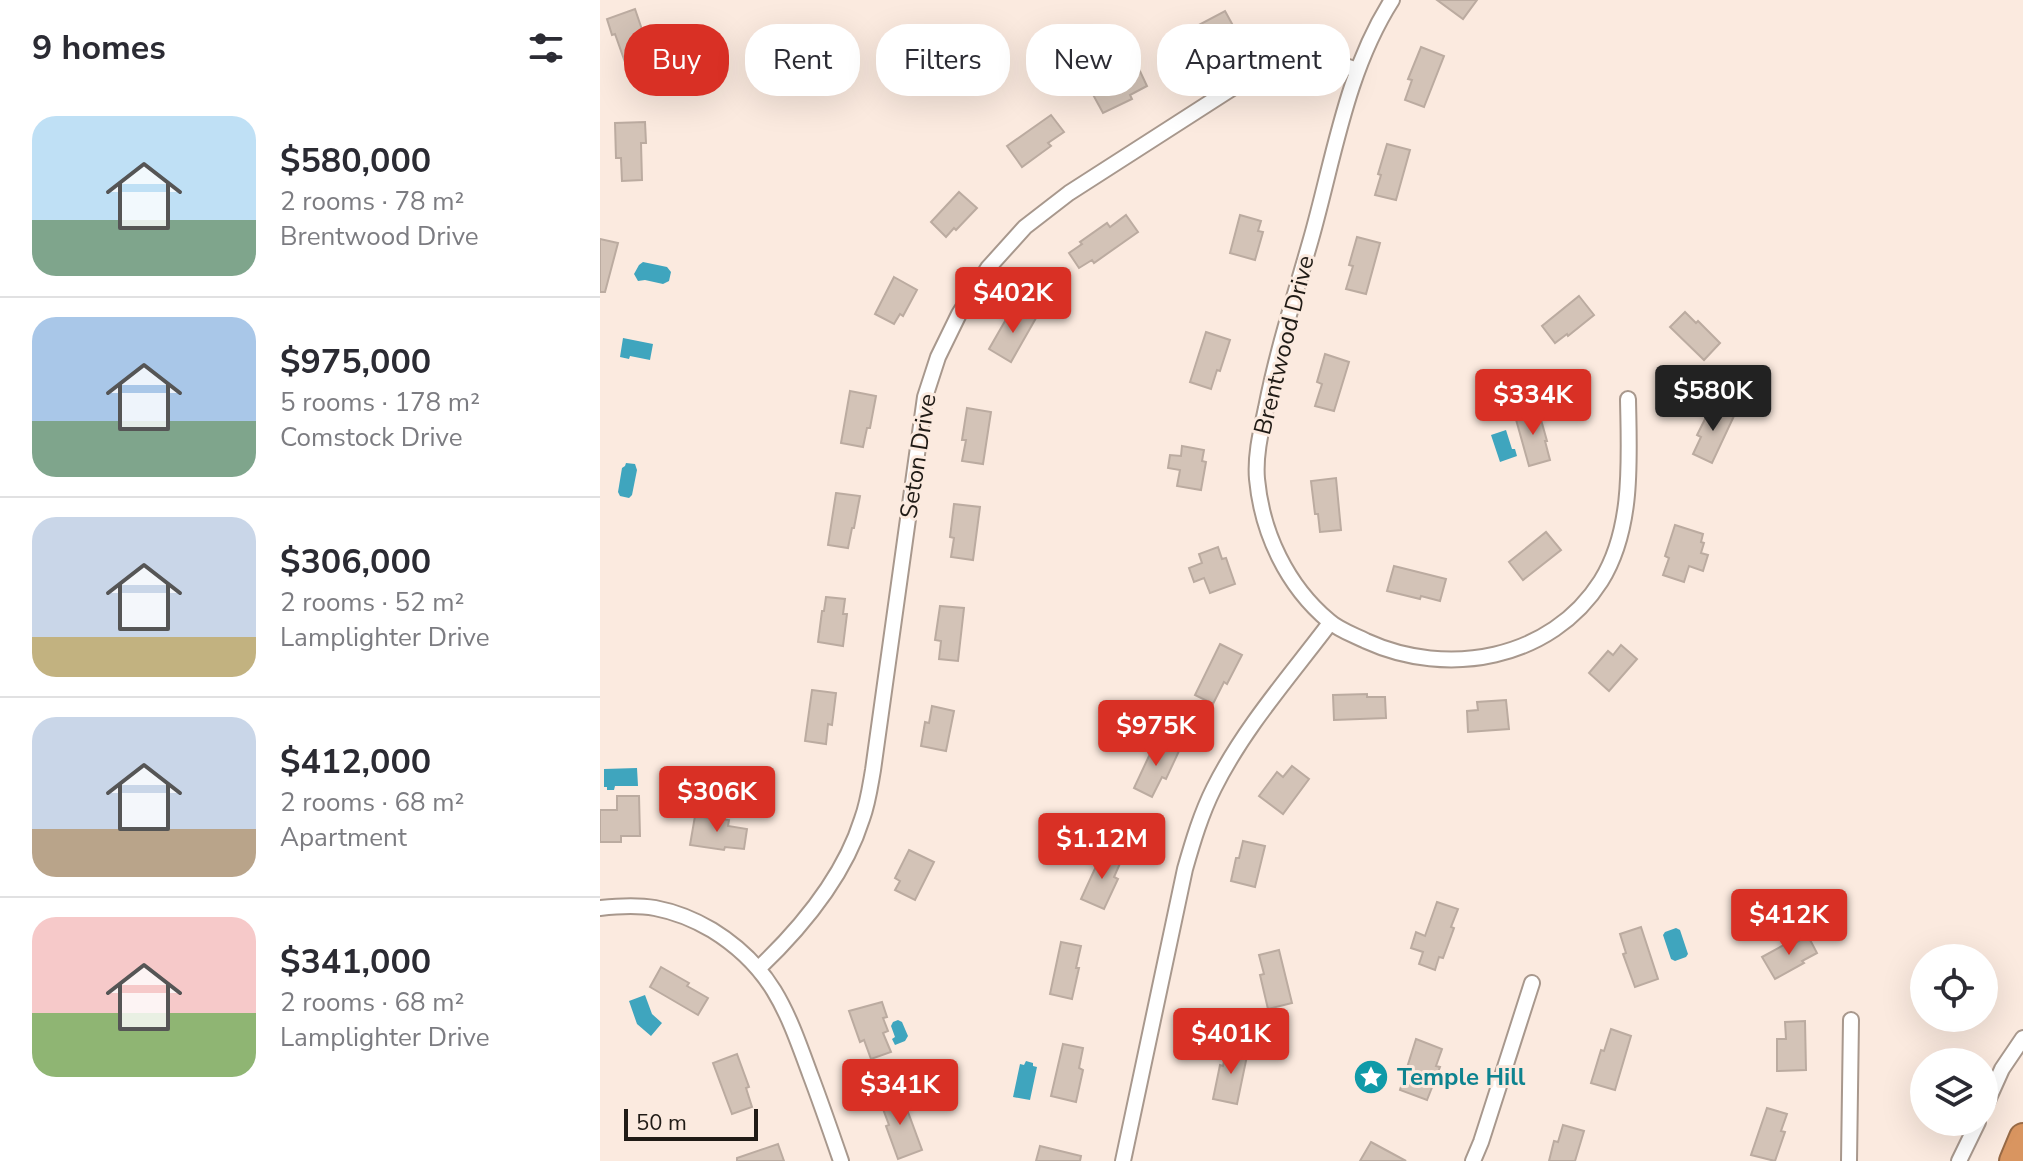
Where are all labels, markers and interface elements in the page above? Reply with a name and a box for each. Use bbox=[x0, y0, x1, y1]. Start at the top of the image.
chip: Buy bbox=[624, 24, 729, 96]
chip: Rent bbox=[745, 24, 860, 96]
chip: Filters bbox=[876, 24, 1010, 96]
chip: New bbox=[1026, 24, 1141, 96]
chip: Apartment bbox=[1157, 24, 1350, 96]
text: 9 homes bbox=[32, 25, 166, 71]
icon: filters bbox=[524, 26, 568, 70]
text: $580,000 bbox=[280, 138, 431, 184]
icon: home bbox=[96, 148, 192, 244]
text: 2 rooms · 78 m² bbox=[280, 184, 464, 219]
text: Brentwood Drive bbox=[280, 219, 479, 254]
street label: Brentwood Drive bbox=[1246, 252, 1322, 438]
pin: $402K bbox=[957, 267, 1069, 335]
text: $402K bbox=[973, 275, 1053, 310]
text: $975,000 bbox=[280, 339, 431, 385]
icon: home bbox=[96, 349, 192, 445]
pin: $580K bbox=[1657, 365, 1769, 433]
pin: $334K bbox=[1477, 369, 1589, 437]
text: $580K bbox=[1673, 373, 1753, 408]
text: $334K bbox=[1493, 377, 1573, 412]
text: 5 rooms · 178 m² bbox=[280, 385, 480, 420]
street label: Seton Drive bbox=[892, 391, 944, 521]
text: Comstock Drive bbox=[280, 420, 463, 455]
text: $306,000 bbox=[280, 539, 431, 585]
icon: home bbox=[96, 549, 192, 645]
text: 2 rooms · 52 m² bbox=[280, 585, 464, 620]
text: Lamplighter Drive bbox=[280, 620, 490, 655]
pin: $975K bbox=[1100, 700, 1212, 768]
text: $975K bbox=[1116, 708, 1196, 743]
text: $412,000 bbox=[280, 739, 431, 785]
icon: home bbox=[96, 749, 192, 845]
pin: $306K bbox=[661, 766, 773, 834]
text: $306K bbox=[677, 774, 757, 809]
text: 2 rooms · 68 m² bbox=[280, 785, 464, 820]
pin: $1.12M bbox=[1037, 813, 1167, 881]
text: Apartment bbox=[280, 820, 407, 855]
text: $1.12M bbox=[1056, 821, 1148, 856]
pin: $412K bbox=[1733, 889, 1845, 957]
text: $412K bbox=[1749, 897, 1829, 932]
text: $341,000 bbox=[280, 939, 431, 985]
map controls bbox=[1910, 944, 1998, 1136]
button: locate bbox=[1910, 944, 1998, 1032]
icon: home bbox=[96, 949, 192, 1045]
text: 2 rooms · 68 m² bbox=[280, 985, 464, 1020]
pin: $401K bbox=[1175, 1008, 1287, 1076]
text: $401K bbox=[1191, 1016, 1271, 1051]
text: Lamplighter Drive bbox=[280, 1020, 490, 1055]
button: layers bbox=[1910, 1048, 1998, 1136]
place icon: Temple Hill bbox=[1352, 1058, 1390, 1096]
pin: $341K bbox=[844, 1059, 956, 1127]
place label: Temple Hill bbox=[1397, 1061, 1526, 1093]
text: $341K bbox=[860, 1067, 940, 1102]
scale bar bbox=[624, 1105, 758, 1141]
text: 50 m bbox=[636, 1108, 687, 1138]

